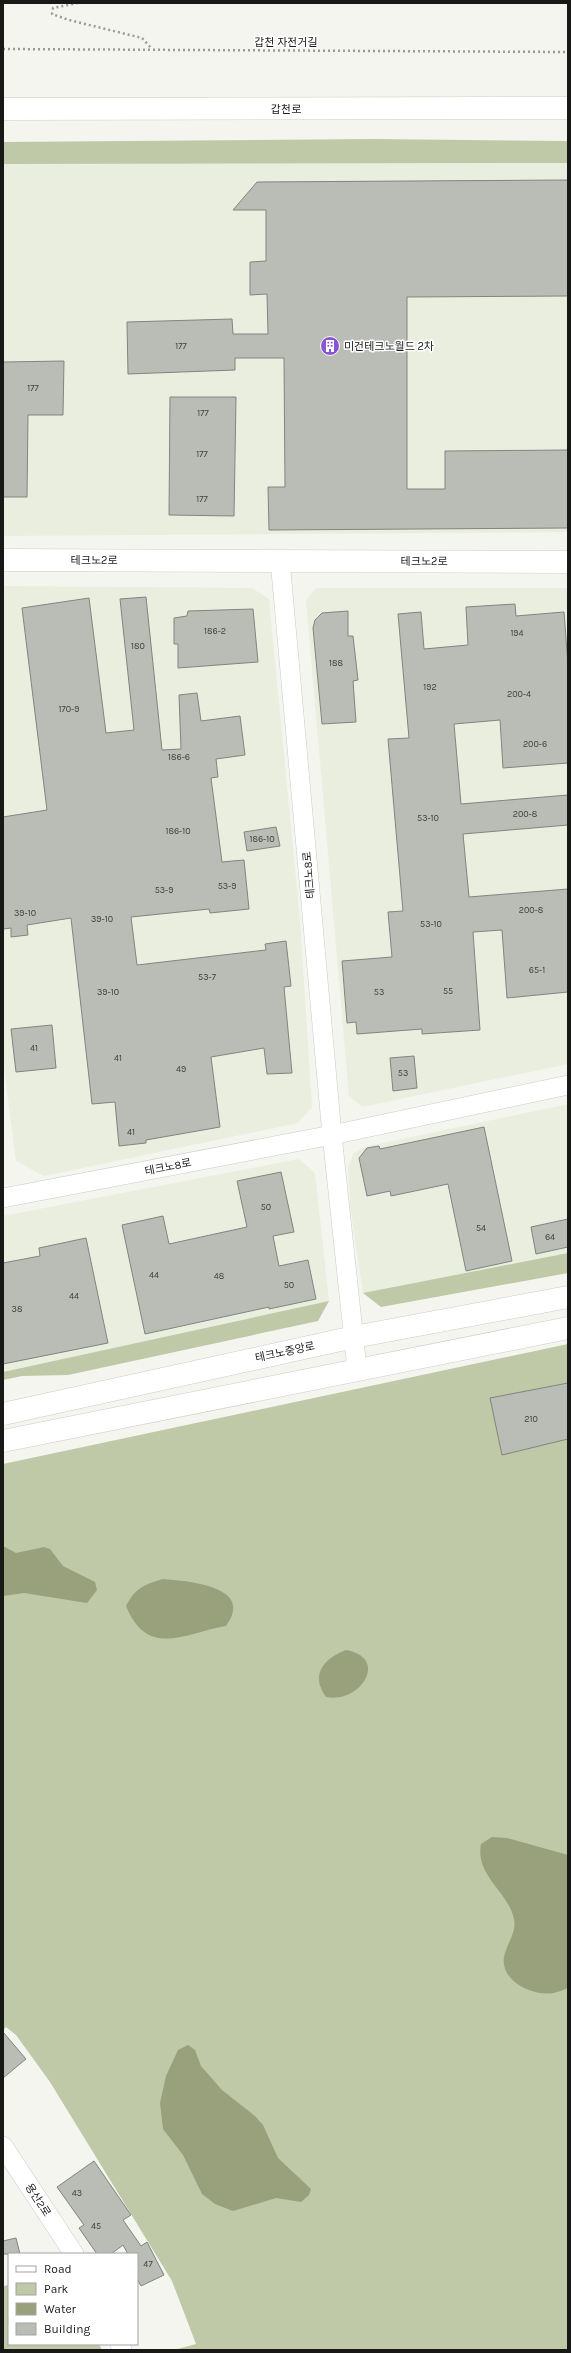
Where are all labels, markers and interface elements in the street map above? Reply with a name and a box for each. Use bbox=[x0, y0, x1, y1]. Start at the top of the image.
street label: 갑천 자전거길 bbox=[254, 36, 318, 49]
street label: 갑천로 bbox=[271, 103, 301, 116]
building icon: 미건테크노월드 2차 bbox=[319, 335, 341, 357]
place label: 미건테크노월드 2차 bbox=[344, 340, 434, 353]
house number: 177 bbox=[175, 341, 187, 351]
house number: 177 bbox=[27, 383, 39, 393]
house number: 177 bbox=[197, 408, 209, 418]
house number: 177 bbox=[196, 449, 208, 459]
house number: 177 bbox=[196, 494, 208, 504]
street label: 테크노2로 bbox=[71, 554, 117, 567]
street label: 테크노2로 bbox=[401, 555, 447, 568]
house number: 186-2 bbox=[204, 626, 226, 636]
house number: 194 bbox=[510, 628, 524, 638]
house number: 180 bbox=[131, 641, 145, 651]
house number: 188 bbox=[329, 658, 343, 668]
house number: 192 bbox=[423, 682, 437, 692]
house number: 200-4 bbox=[507, 689, 531, 699]
house number: 170-9 bbox=[59, 704, 79, 714]
house number: 200-6 bbox=[523, 739, 547, 749]
house number: 186-6 bbox=[168, 752, 190, 762]
house number: 200-8 bbox=[513, 809, 538, 819]
house number: 53-10 bbox=[417, 813, 439, 823]
house number: 186-10 bbox=[165, 826, 191, 836]
house number: 186-10 bbox=[249, 834, 275, 844]
street label: 테크노8로 bbox=[300, 851, 318, 899]
house number: 53-9 bbox=[218, 881, 236, 891]
house number: 53-9 bbox=[155, 885, 173, 895]
house number: 200-8 bbox=[519, 905, 544, 915]
house number: 39-10 bbox=[14, 908, 36, 918]
house number: 39-10 bbox=[91, 914, 113, 924]
house number: 53-10 bbox=[420, 919, 442, 929]
house number: 65-1 bbox=[529, 965, 545, 975]
house number: 53-7 bbox=[198, 972, 217, 982]
house number: 55 bbox=[443, 986, 453, 996]
house number: 39-10 bbox=[97, 987, 119, 997]
house number: 53 bbox=[374, 987, 384, 997]
house number: 41 bbox=[30, 1043, 38, 1053]
house number: 41 bbox=[114, 1053, 122, 1063]
house number: 49 bbox=[176, 1064, 186, 1074]
house number: 53 bbox=[398, 1068, 408, 1078]
house number: 41 bbox=[127, 1127, 135, 1137]
street label: 테크노8로 bbox=[144, 1156, 192, 1178]
house number: 50 bbox=[261, 1202, 271, 1212]
house number: 54 bbox=[476, 1223, 486, 1233]
house number: 64 bbox=[545, 1232, 555, 1242]
house number: 44 bbox=[149, 1270, 159, 1280]
house number: 48 bbox=[214, 1271, 225, 1281]
house number: 50 bbox=[284, 1280, 294, 1290]
house number: 44 bbox=[69, 1291, 79, 1301]
house number: 38 bbox=[12, 1304, 23, 1314]
street label: 테크노중앙로 bbox=[254, 1339, 316, 1365]
house number: 210 bbox=[524, 1414, 538, 1424]
street label: 용산2로 bbox=[23, 2181, 53, 2219]
house number: 43 bbox=[72, 2188, 82, 2198]
house number: 45 bbox=[91, 2221, 101, 2231]
legend bbox=[8, 2253, 138, 2345]
house number: 47 bbox=[143, 2259, 153, 2269]
text: Road bbox=[44, 2262, 72, 2276]
text: Park bbox=[44, 2282, 69, 2296]
text: Water bbox=[44, 2302, 77, 2316]
text: Building bbox=[44, 2322, 91, 2336]

